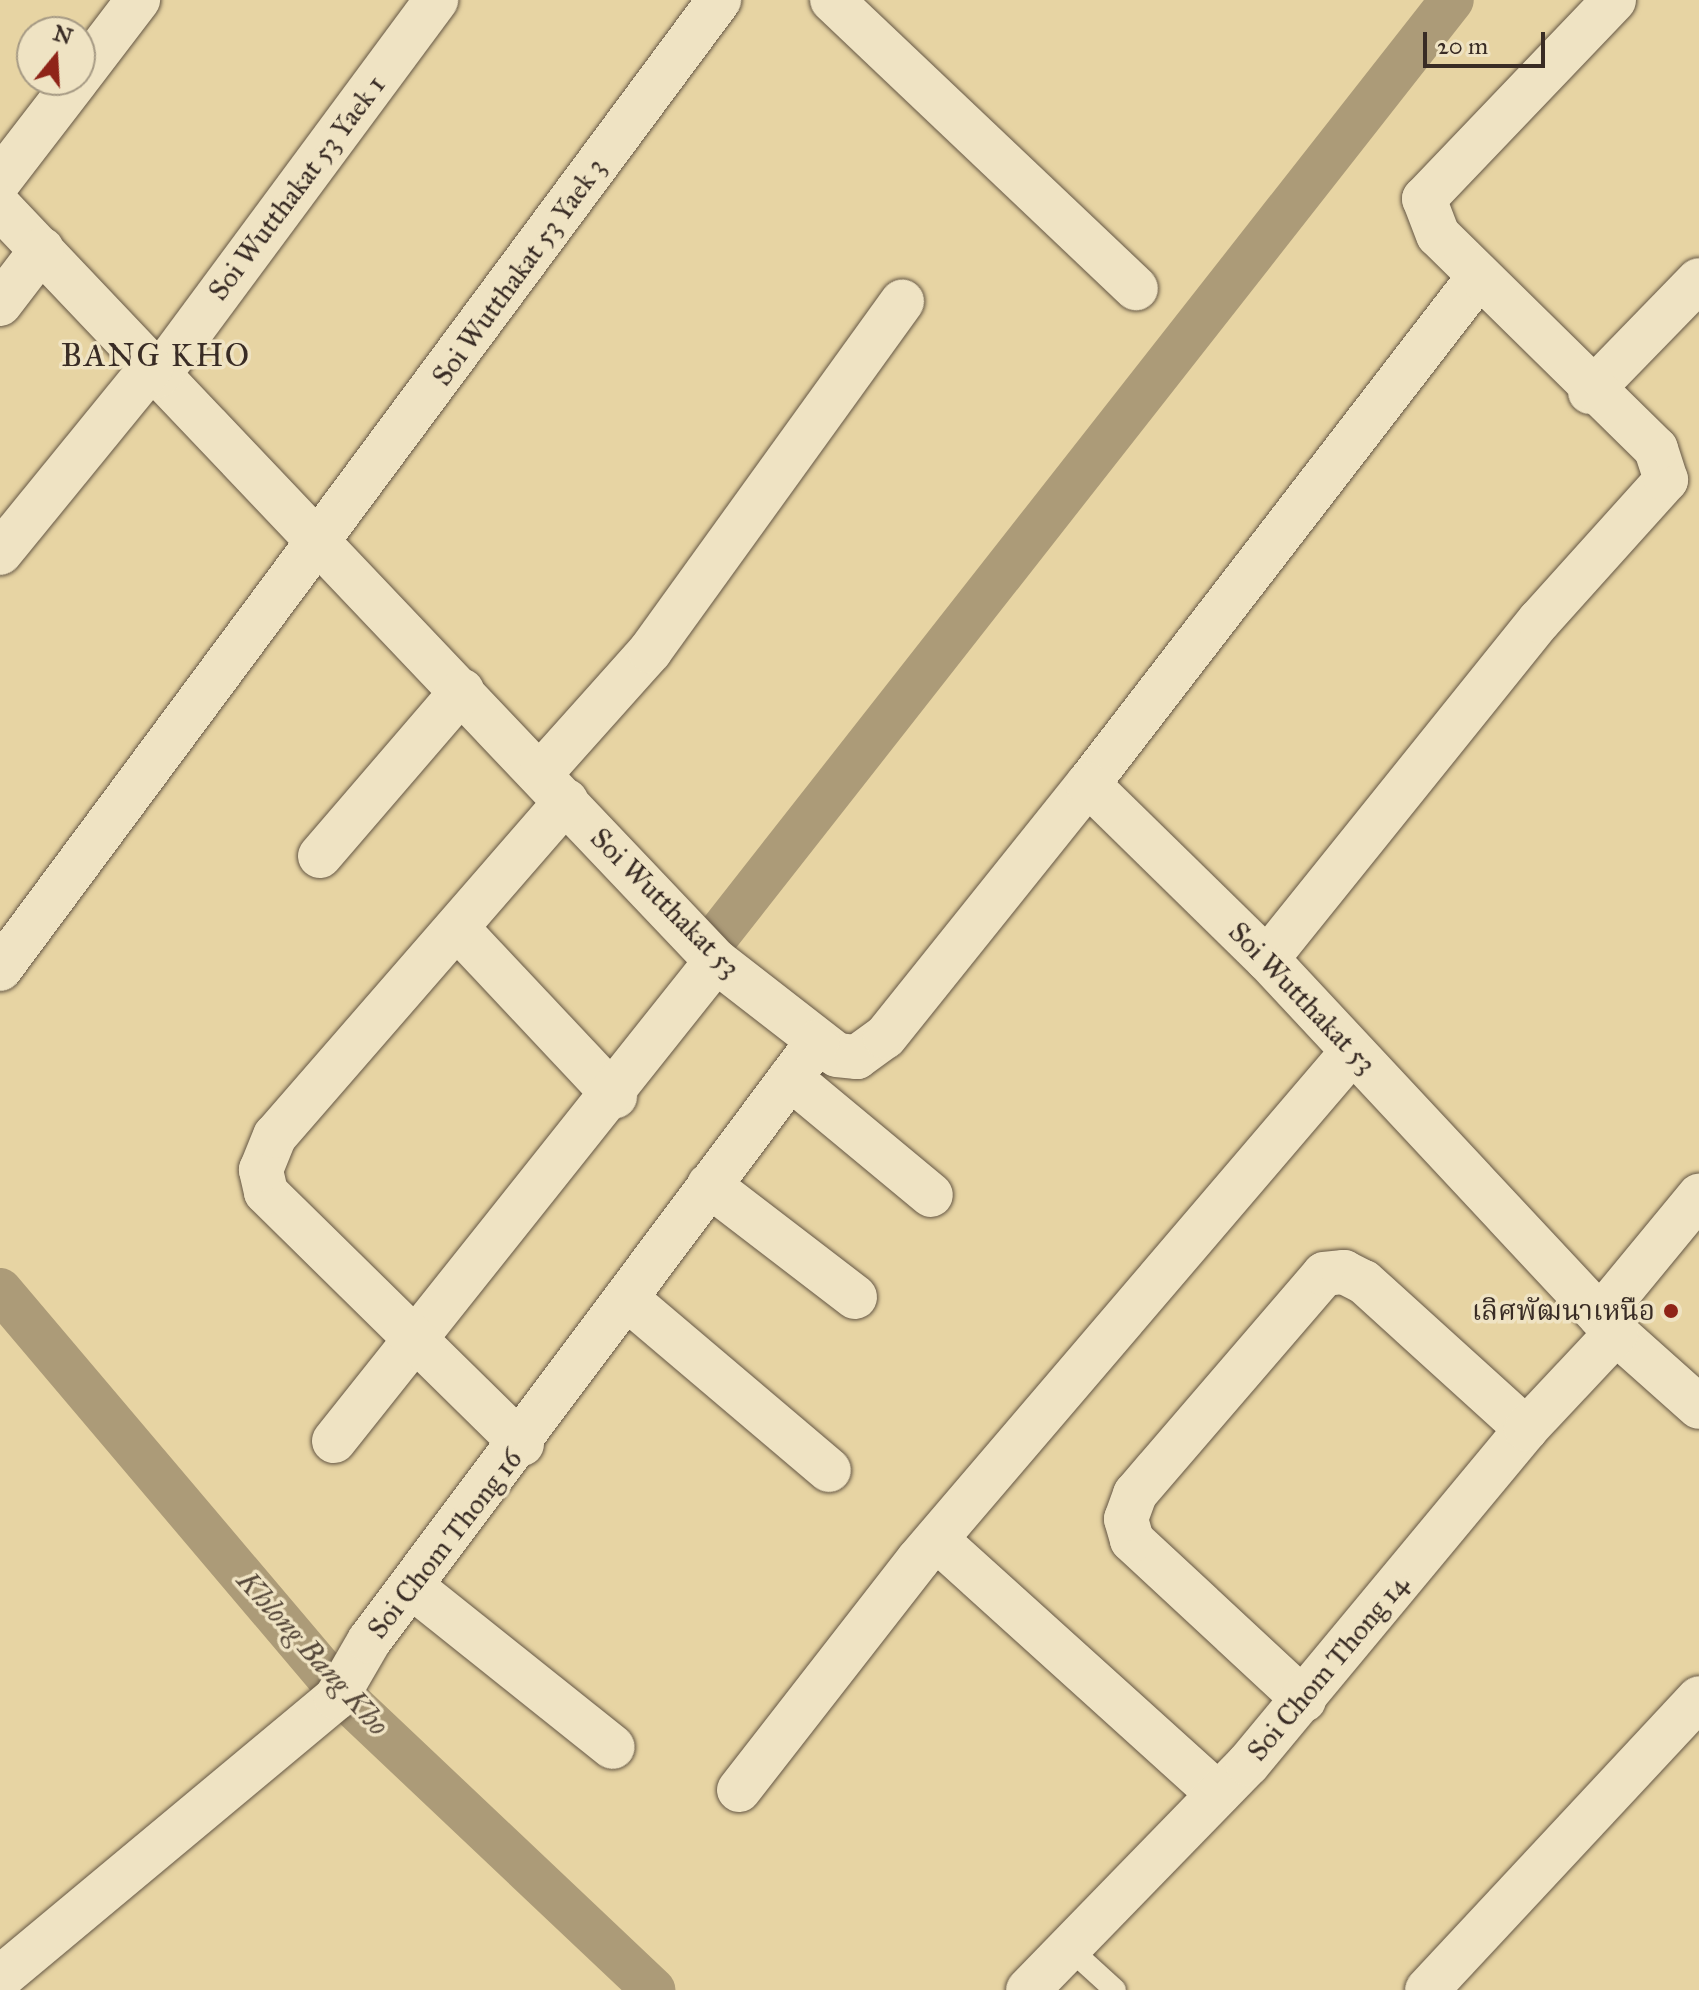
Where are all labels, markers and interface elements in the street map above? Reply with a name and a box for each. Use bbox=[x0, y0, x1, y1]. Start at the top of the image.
north arrow bbox=[16, 16, 96, 96]
scale bar bbox=[1427, 16, 1549, 66]
text: N bbox=[50, 19, 76, 50]
text: 20 m bbox=[1437, 31, 1488, 61]
street label: Soi Wutthakat 53 Yaek 1 bbox=[201, 69, 393, 307]
street label: Soi Wutthakat 53 Yaek 3 bbox=[425, 152, 613, 392]
district label: BANG KHO bbox=[61, 337, 251, 375]
street label: Soi Wutthakat 53 bbox=[583, 821, 747, 985]
street label: Soi Wutthakat 53 bbox=[1221, 915, 1383, 1081]
place label: เลิศพัฒนาเหนือ bbox=[1472, 1294, 1655, 1328]
marker: เลิศพัฒนาเหนือ bbox=[1662, 1302, 1680, 1320]
street label: Soi Chom Thong 16 bbox=[361, 1443, 529, 1645]
water label: Khlong Bang Kho bbox=[230, 1563, 396, 1743]
street label: Soi Chom Thong 14 bbox=[1240, 1568, 1416, 1768]

